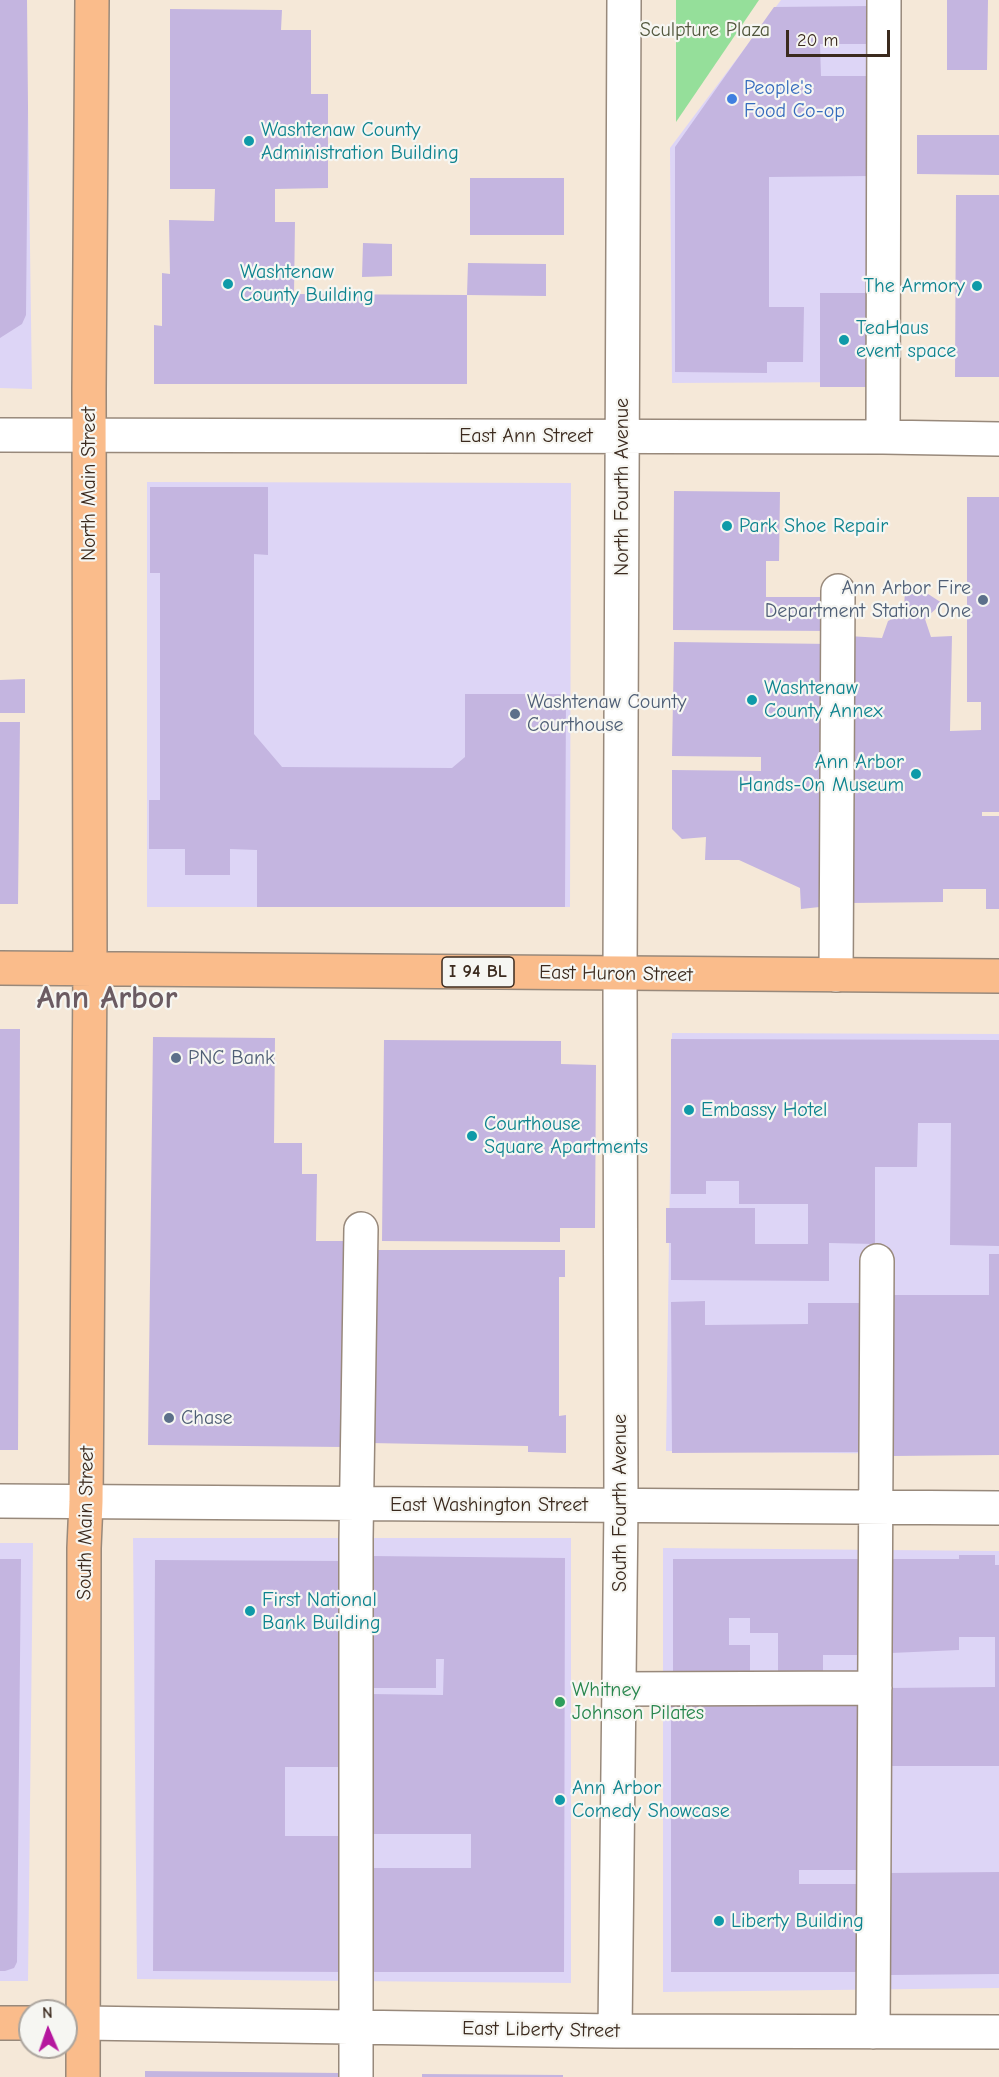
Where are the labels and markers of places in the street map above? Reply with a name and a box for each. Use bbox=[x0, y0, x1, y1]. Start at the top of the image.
place label: People's Food Co-op bbox=[744, 76, 845, 123]
marker: People's Food Co-op bbox=[725, 92, 739, 106]
place label: Washtenaw County Administration Building bbox=[261, 118, 459, 165]
marker: Washtenaw County Administration Building bbox=[242, 134, 256, 148]
place label: Washtenaw County Building bbox=[240, 260, 374, 307]
place label: The Armory bbox=[864, 274, 965, 298]
marker: Washtenaw County Building bbox=[221, 277, 235, 291]
marker: The Armory bbox=[970, 279, 984, 293]
place label: TeaHaus event space bbox=[856, 316, 956, 363]
marker: TeaHaus event space bbox=[837, 333, 851, 347]
place label: Park Shoe Repair bbox=[739, 514, 888, 538]
marker: Park Shoe Repair bbox=[720, 519, 734, 533]
place label: Ann Arbor Fire Department Station One bbox=[765, 576, 971, 623]
marker: Ann Arbor Fire Department Station One bbox=[976, 593, 990, 607]
place label: Washtenaw County Annex bbox=[764, 676, 883, 723]
place label: Washtenaw County Courthouse bbox=[527, 690, 686, 737]
marker: Washtenaw County Annex bbox=[745, 693, 759, 707]
marker: Washtenaw County Courthouse bbox=[508, 707, 522, 721]
place label: Ann Arbor Hands-On Museum bbox=[739, 750, 904, 797]
marker: Ann Arbor Hands-On Museum bbox=[909, 767, 923, 781]
place label: PNC Bank bbox=[188, 1046, 275, 1070]
marker: PNC Bank bbox=[169, 1051, 183, 1065]
place label: Embassy Hotel bbox=[701, 1098, 827, 1122]
marker: Embassy Hotel bbox=[682, 1103, 696, 1117]
place label: Courthouse Square Apartments bbox=[484, 1112, 648, 1159]
marker: Courthouse Square Apartments bbox=[465, 1129, 479, 1143]
place label: Chase bbox=[181, 1406, 233, 1430]
marker: Chase bbox=[162, 1411, 176, 1425]
place label: First National Bank Building bbox=[262, 1588, 380, 1635]
marker: First National Bank Building bbox=[243, 1604, 257, 1618]
place label: Whitney Johnson Pilates bbox=[572, 1678, 704, 1725]
marker: Whitney Johnson Pilates bbox=[553, 1695, 567, 1709]
place label: Ann Arbor Comedy Showcase bbox=[572, 1776, 730, 1823]
marker: Ann Arbor Comedy Showcase bbox=[553, 1793, 567, 1807]
place label: Liberty Building bbox=[731, 1909, 864, 1933]
marker: Liberty Building bbox=[712, 1914, 726, 1928]

